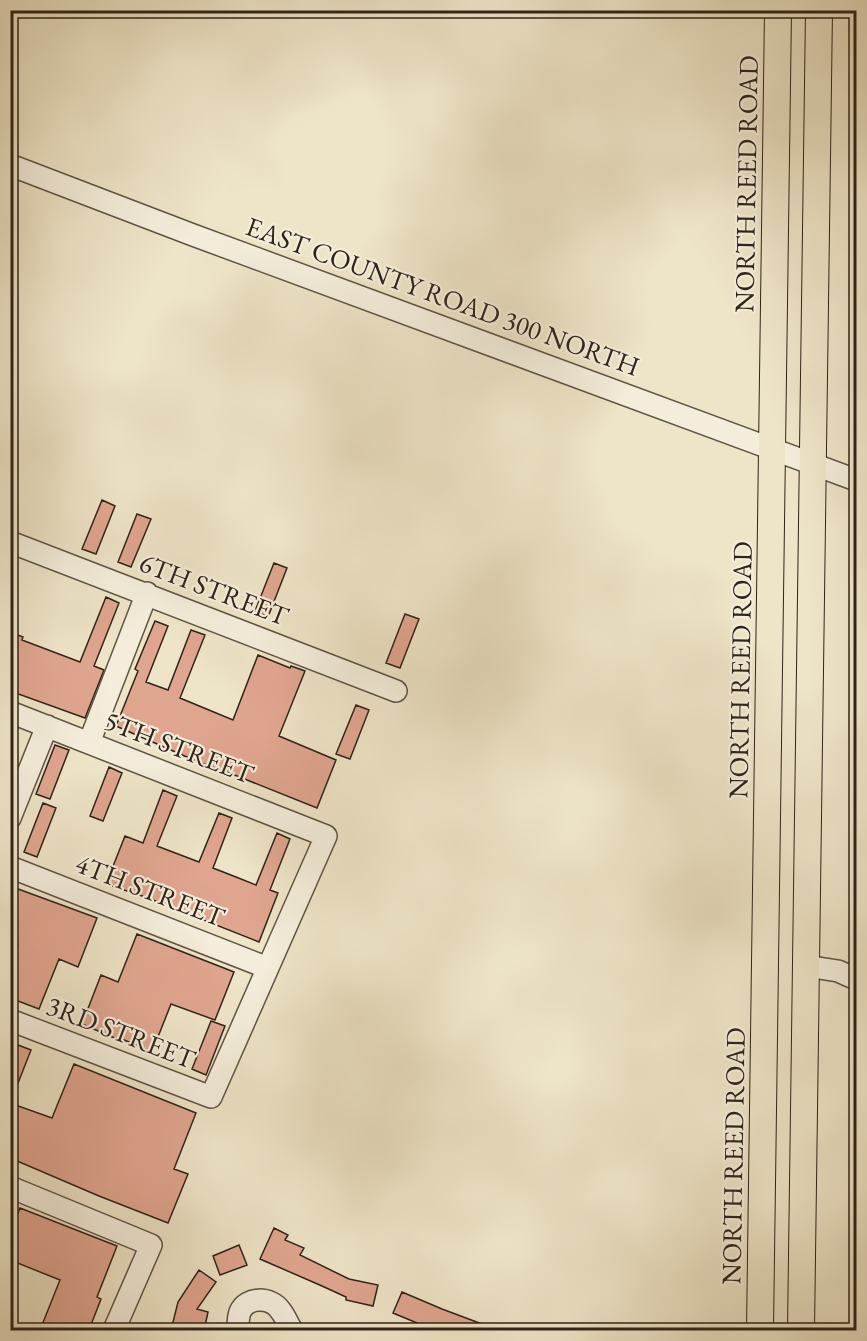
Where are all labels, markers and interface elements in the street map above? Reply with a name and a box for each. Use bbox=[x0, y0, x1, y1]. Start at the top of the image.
street label: NORTH REED ROAD bbox=[726, 55, 766, 313]
street label: EAST COUNTY ROAD 300 NORTH bbox=[241, 208, 645, 384]
street label: NORTH REED ROAD bbox=[720, 541, 760, 799]
street label: 6TH STREET bbox=[135, 545, 294, 634]
street label: 5TH STREET bbox=[100, 703, 259, 792]
street label: 4TH STREET bbox=[71, 846, 230, 935]
street label: 3RD STREET bbox=[42, 988, 201, 1077]
street label: NORTH REED ROAD bbox=[713, 1027, 753, 1285]

